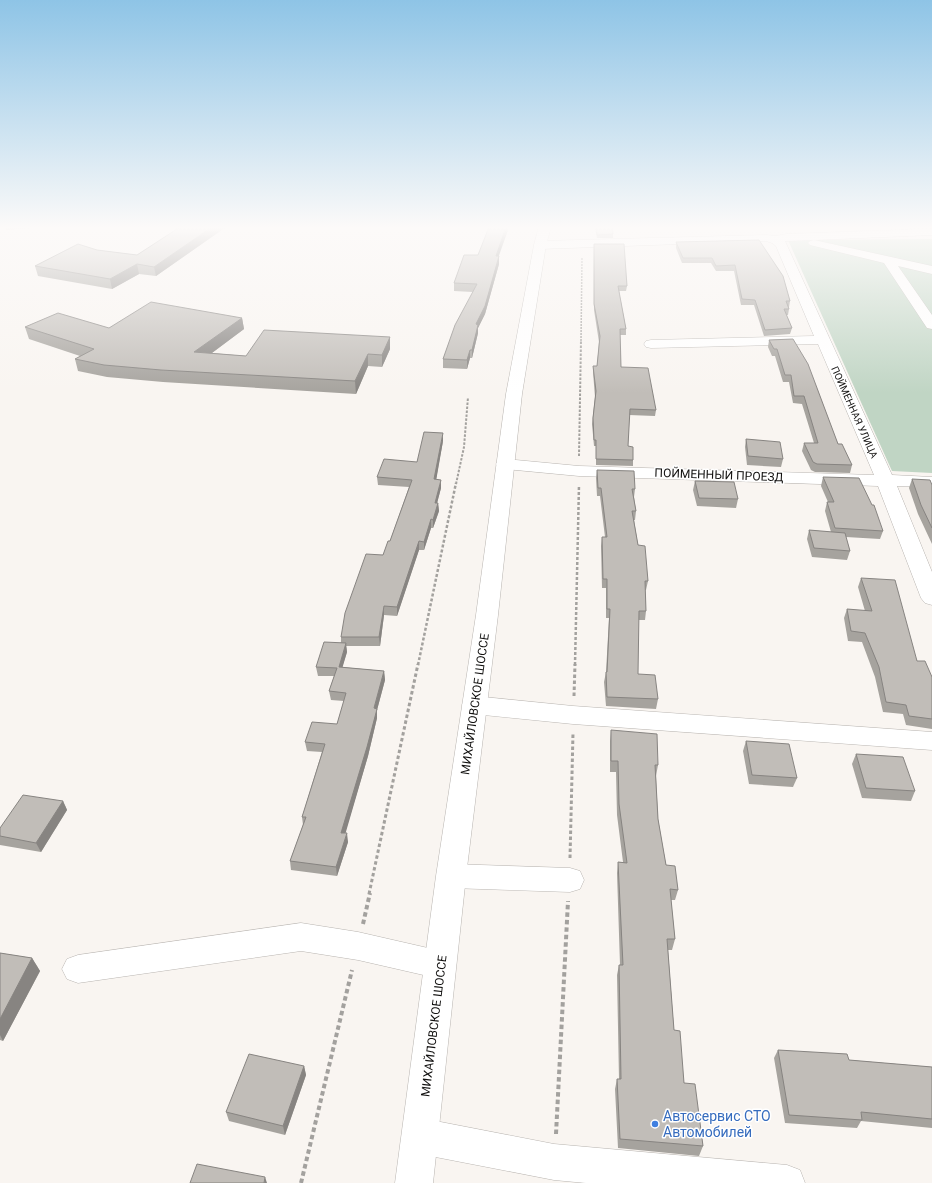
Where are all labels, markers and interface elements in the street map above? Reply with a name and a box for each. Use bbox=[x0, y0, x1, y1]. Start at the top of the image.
street label: ПОЙМЕННАЯ УЛИЦА bbox=[829, 364, 881, 460]
street label: ПОЙМЕННЫЙ ПРОЕЗД bbox=[654, 465, 784, 484]
street label: МИХАЙЛОВСКОЕ ШОССЕ bbox=[457, 632, 492, 776]
street label: МИХАЙЛОВСКОЕ ШОССЕ bbox=[417, 954, 450, 1098]
place label: Автосервис СТО Автомобилей bbox=[663, 1108, 771, 1140]
marker: Автосервис СТО Автомобилей bbox=[650, 1119, 660, 1129]

